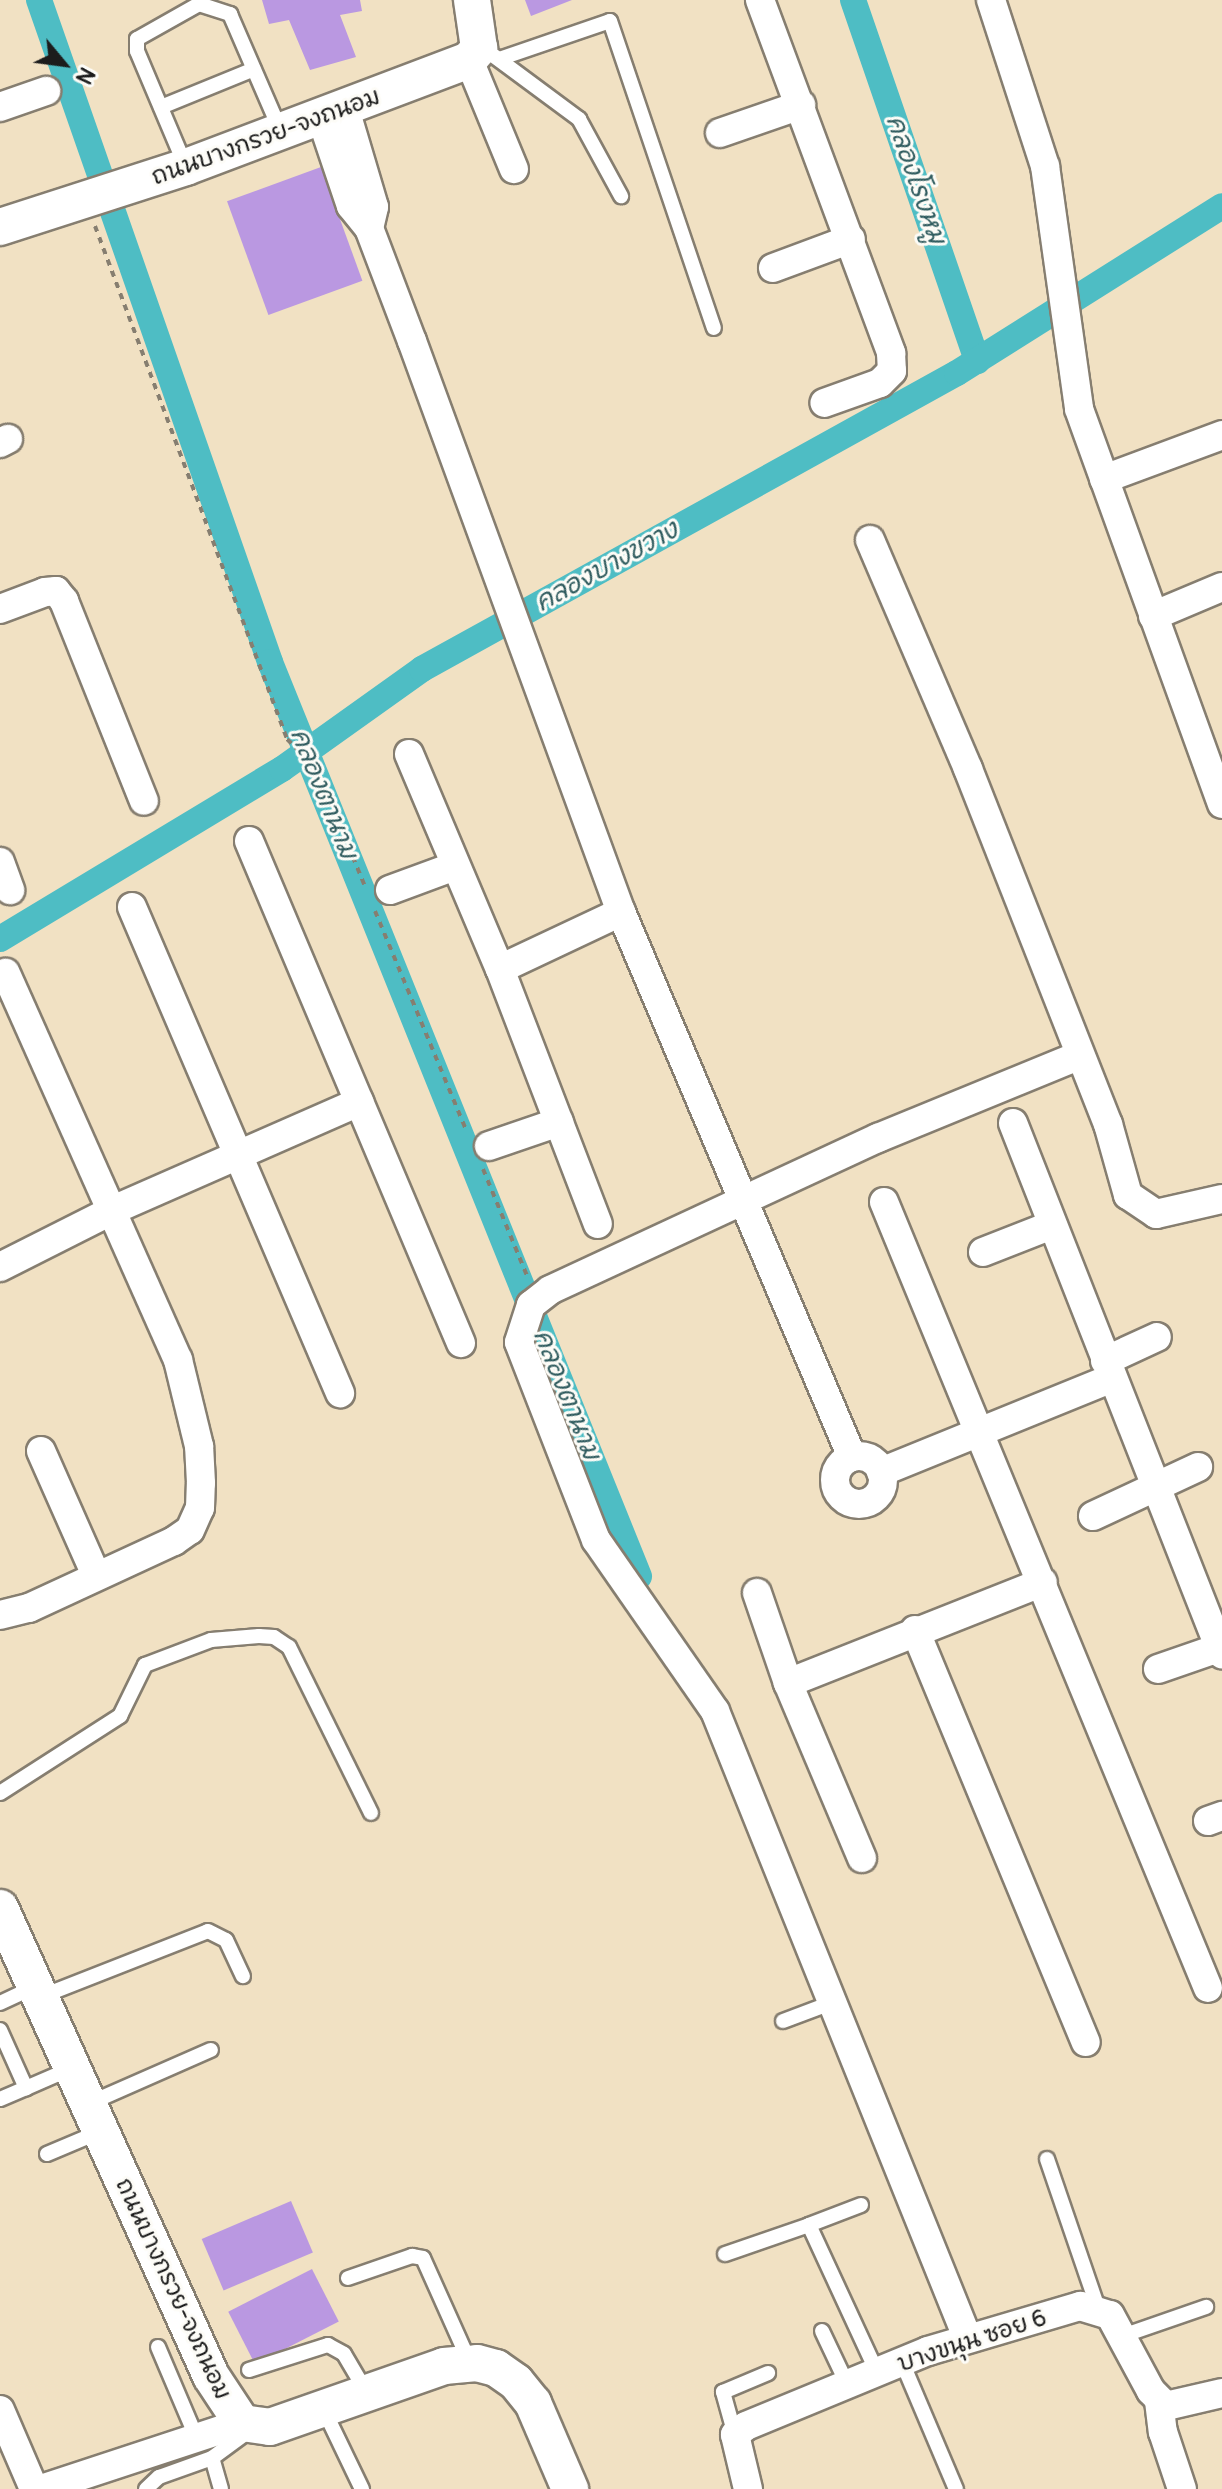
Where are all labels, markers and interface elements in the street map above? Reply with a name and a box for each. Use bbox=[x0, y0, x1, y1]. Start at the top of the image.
north arrow bbox=[24, 24, 104, 104]
text: N bbox=[69, 62, 101, 89]
street label: ถนนบางกรวย-จงถนอม bbox=[148, 82, 384, 192]
water label: คลองโรงหมู bbox=[878, 112, 952, 248]
water label: คลองบางขวาง bbox=[530, 515, 684, 619]
water label: คลองตานาม bbox=[283, 724, 363, 864]
water label: คลองตานาม bbox=[526, 1325, 606, 1465]
street label: ถนนบางกรวย-จงถนอม bbox=[109, 2174, 237, 2404]
street label: บางขนุน ซอย 6 bbox=[894, 2303, 1050, 2379]

